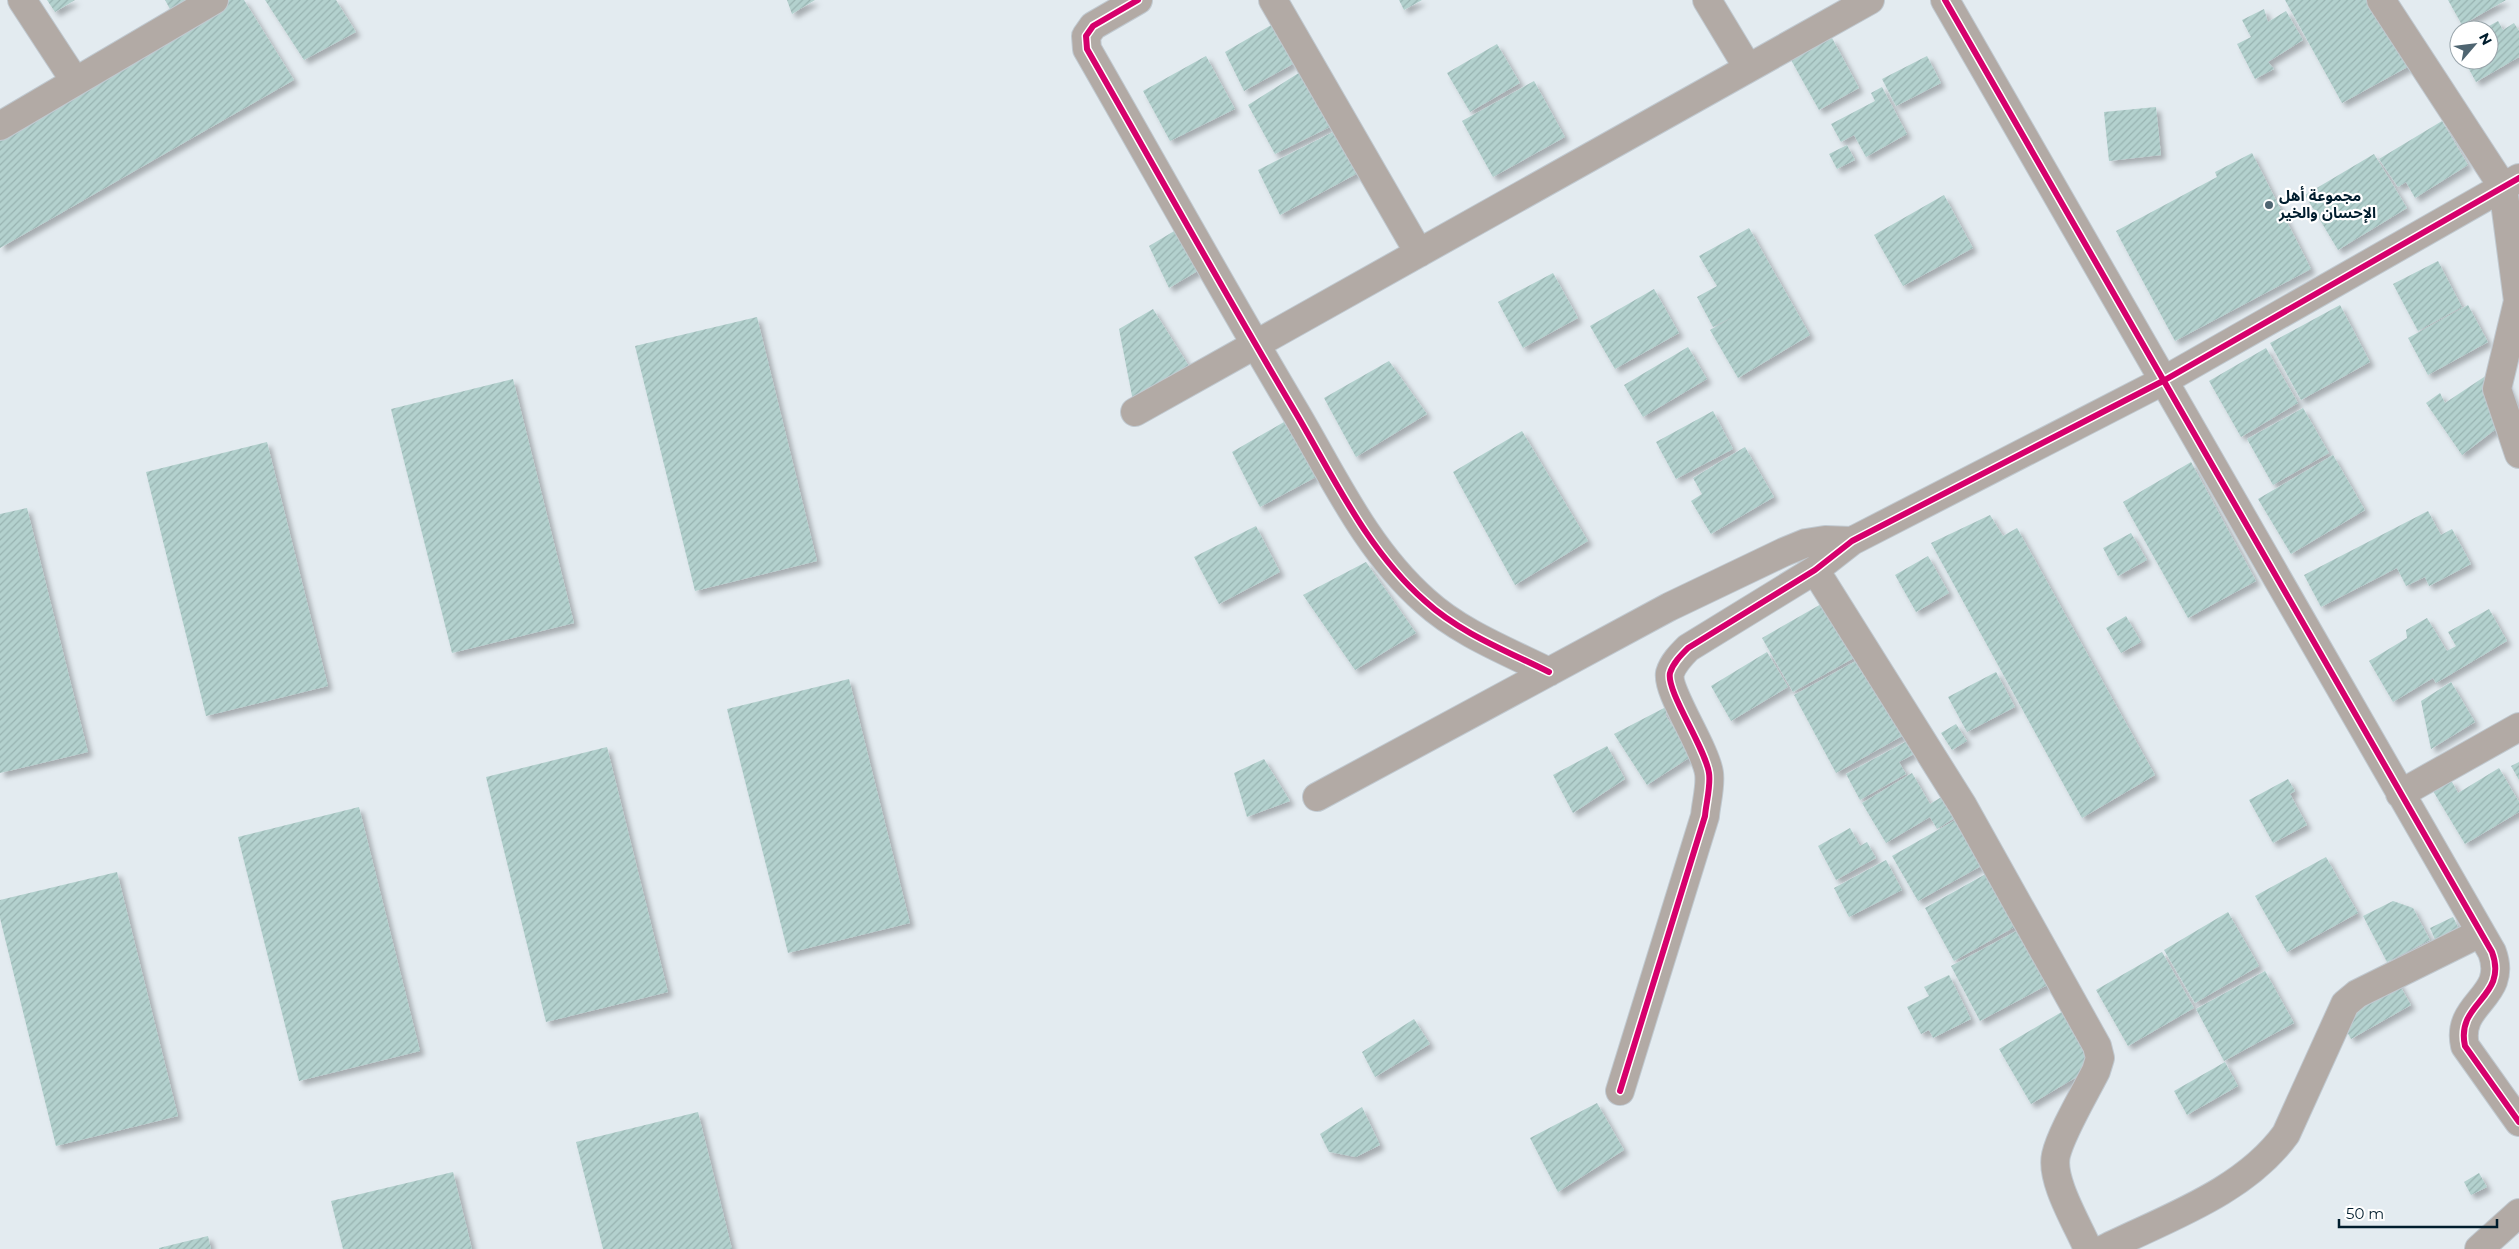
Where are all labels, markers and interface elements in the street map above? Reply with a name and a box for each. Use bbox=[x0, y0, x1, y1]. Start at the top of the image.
north arrow bbox=[2449, 20, 2499, 70]
text: N bbox=[2475, 30, 2496, 48]
place label: مجموعة أهل الإحسان والخير bbox=[2278, 186, 2376, 223]
marker: مجموعة أهل الإحسان والخير bbox=[2263, 199, 2275, 211]
scale bar bbox=[2339, 1196, 2496, 1228]
text: 50 m bbox=[2346, 1204, 2384, 1223]

